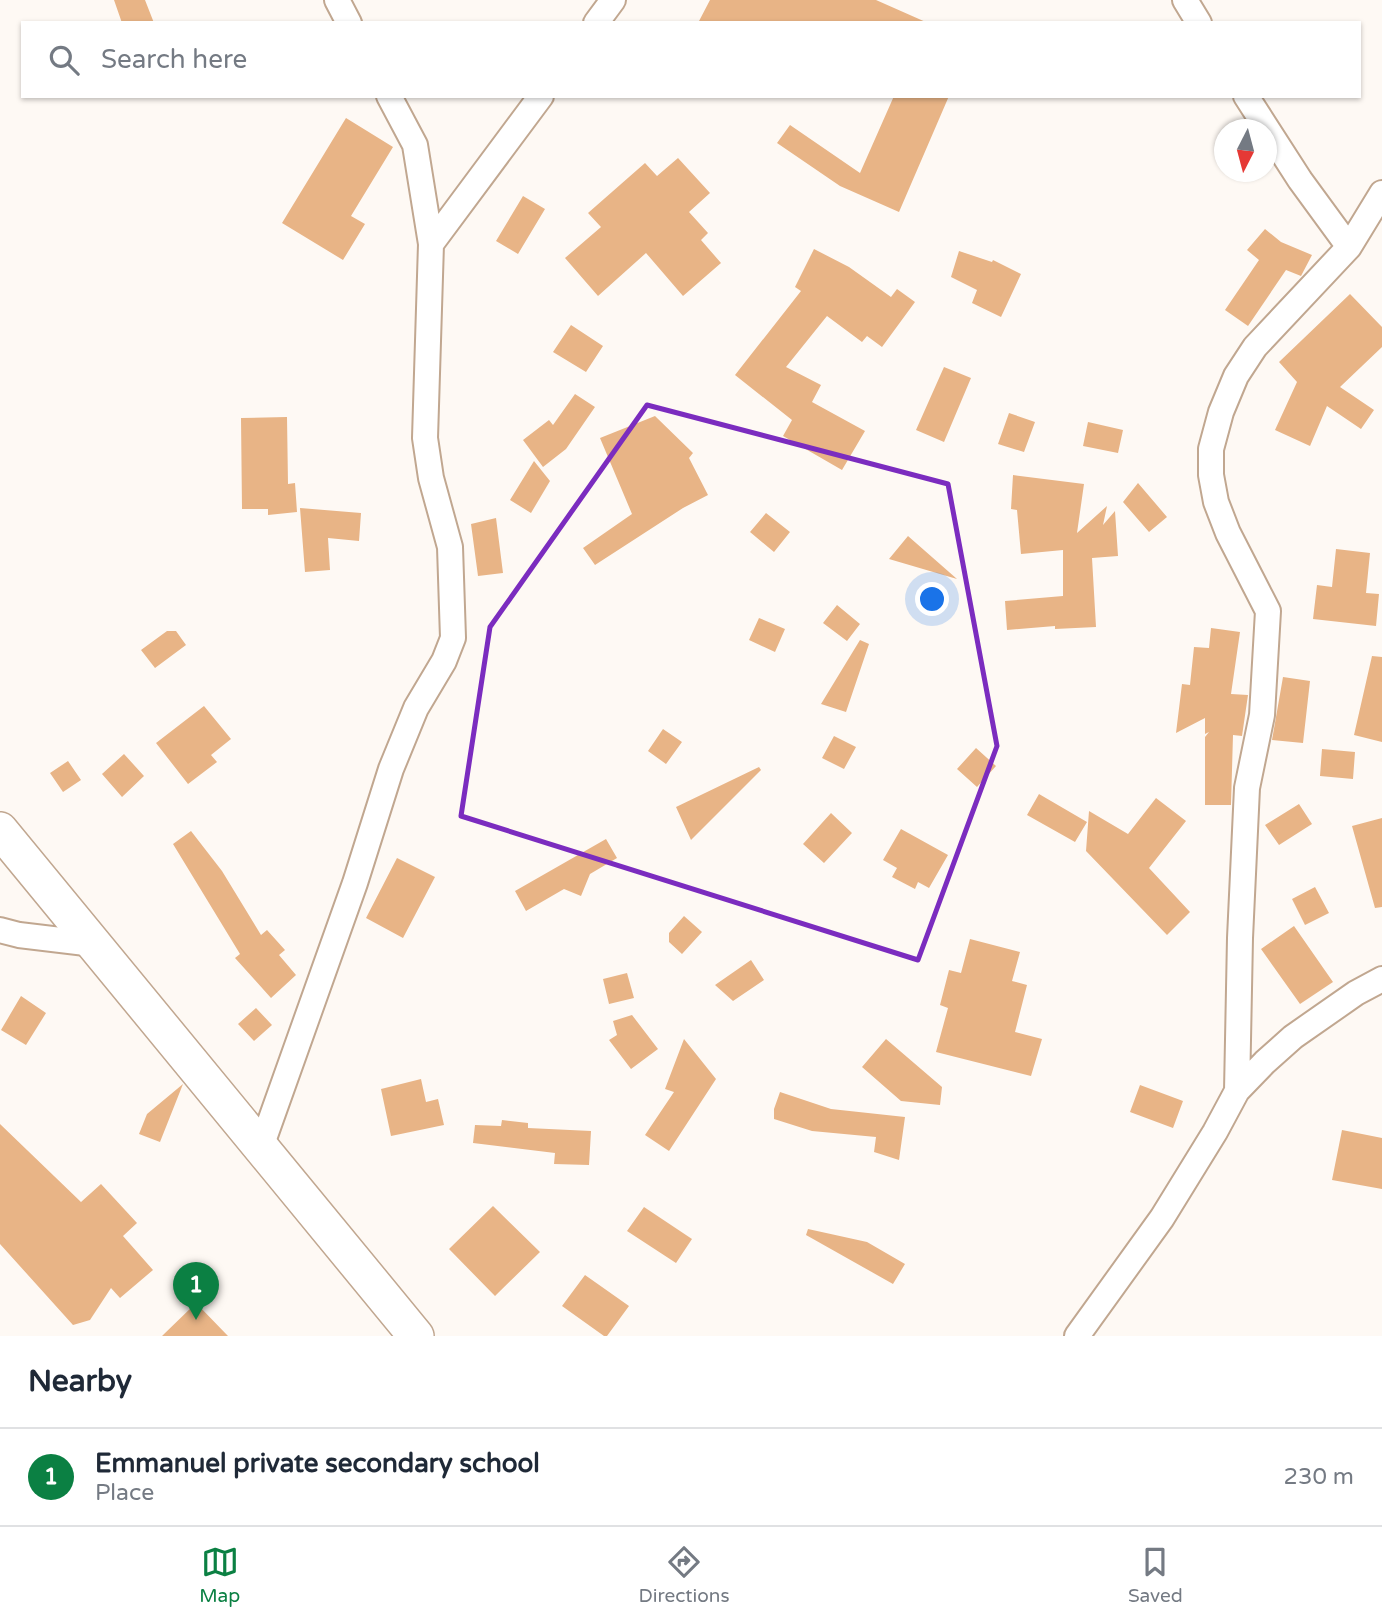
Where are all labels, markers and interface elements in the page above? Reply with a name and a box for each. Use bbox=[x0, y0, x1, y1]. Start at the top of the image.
search box bbox=[21, 21, 1361, 98]
icon: search bbox=[45, 41, 83, 79]
text: Search here bbox=[101, 44, 247, 75]
north arrow bbox=[1214, 119, 1277, 182]
your location bbox=[915, 582, 949, 616]
pin: 1 bbox=[173, 1262, 219, 1320]
text: Nearby bbox=[28, 1363, 132, 1400]
text: Emmanuel private secondary school bbox=[95, 1448, 540, 1479]
text: 1 bbox=[44, 1463, 58, 1491]
text: 230 m bbox=[1284, 1463, 1354, 1491]
text: Place bbox=[95, 1479, 154, 1507]
tab: Map bbox=[199, 1543, 240, 1607]
tab: Directions bbox=[639, 1543, 730, 1607]
tab: Saved bbox=[1128, 1543, 1183, 1607]

